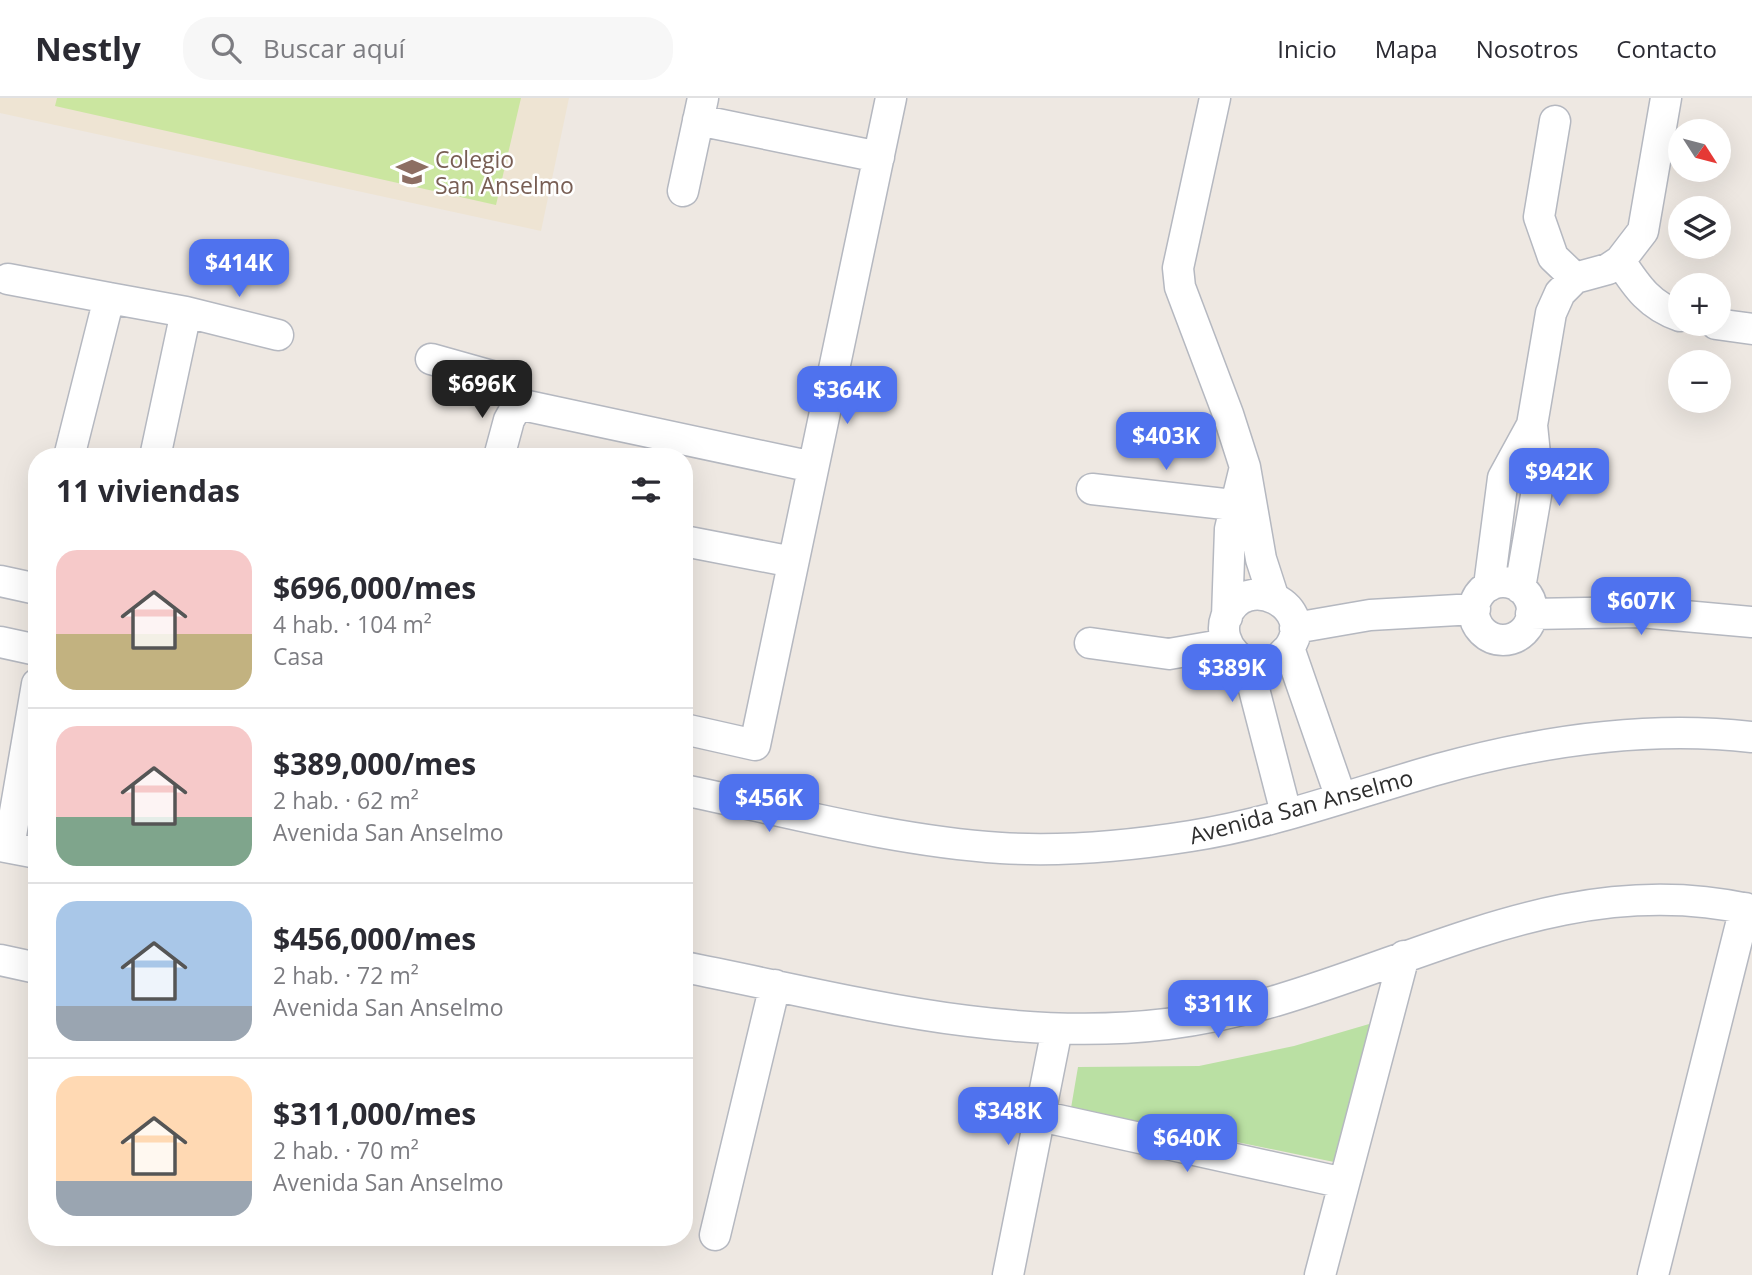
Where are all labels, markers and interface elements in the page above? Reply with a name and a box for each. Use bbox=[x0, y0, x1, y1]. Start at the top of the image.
search box bbox=[183, 17, 673, 80]
text: Nestly bbox=[35, 26, 141, 71]
icon: search bbox=[207, 29, 245, 67]
text: Buscar aquí bbox=[263, 30, 405, 66]
text: Inicio bbox=[1277, 32, 1337, 65]
text: Mapa bbox=[1375, 32, 1438, 65]
text: Nosotros bbox=[1476, 32, 1578, 65]
text: Contacto bbox=[1616, 32, 1717, 65]
north arrow bbox=[1668, 119, 1731, 182]
map controls bbox=[1668, 119, 1731, 413]
place label: Colegio San Anselmo bbox=[435, 143, 574, 201]
school or university icon: Colegio San Anselmo bbox=[395, 155, 429, 189]
button: layers bbox=[1668, 196, 1731, 259]
pin: $414K bbox=[190, 240, 288, 299]
text: $414K bbox=[205, 246, 273, 278]
button: + bbox=[1668, 273, 1731, 336]
button: − bbox=[1668, 350, 1731, 413]
pin: $696K bbox=[433, 360, 531, 420]
pin: $364K bbox=[798, 366, 896, 426]
text: $696K bbox=[448, 367, 516, 399]
text: $364K bbox=[813, 373, 881, 405]
pin: $403K bbox=[1117, 412, 1215, 472]
text: $403K bbox=[1132, 419, 1200, 451]
pin: $942K bbox=[1510, 448, 1608, 508]
text: $942K bbox=[1525, 455, 1593, 487]
text: 11 viviendas bbox=[56, 470, 240, 511]
icon: filters bbox=[627, 471, 665, 509]
text: $696,000/mes bbox=[273, 567, 476, 608]
icon: home bbox=[112, 578, 196, 662]
pin: $607K bbox=[1592, 578, 1690, 637]
text: $607K bbox=[1607, 584, 1675, 616]
text: 4 hab. · 104 m² bbox=[273, 608, 432, 640]
text: Casa bbox=[273, 640, 324, 672]
pin: $389K bbox=[1183, 644, 1281, 704]
text: $389K bbox=[1198, 651, 1266, 683]
text: $389,000/mes bbox=[273, 743, 476, 784]
icon: home bbox=[112, 754, 196, 838]
street label: Avenida San Anselmo bbox=[1185, 761, 1417, 851]
pin: $456K bbox=[720, 774, 818, 834]
text: $456K bbox=[735, 781, 803, 813]
text: 2 hab. · 62 m² bbox=[273, 784, 419, 816]
text: Avenida San Anselmo bbox=[273, 816, 504, 848]
text: $456,000/mes bbox=[273, 918, 476, 959]
icon: home bbox=[112, 929, 196, 1013]
text: 2 hab. · 72 m² bbox=[273, 959, 419, 991]
pin: $311K bbox=[1169, 981, 1267, 1040]
text: $311K bbox=[1184, 987, 1252, 1019]
text: Avenida San Anselmo bbox=[273, 991, 504, 1023]
pin: $348K bbox=[959, 1088, 1057, 1147]
text: $311,000/mes bbox=[273, 1093, 476, 1134]
text: $348K bbox=[974, 1094, 1042, 1126]
icon: home bbox=[112, 1104, 196, 1188]
pin: $640K bbox=[1138, 1114, 1236, 1174]
text: $640K bbox=[1153, 1121, 1221, 1153]
text: 2 hab. · 70 m² bbox=[273, 1134, 419, 1166]
text: Avenida San Anselmo bbox=[273, 1166, 504, 1198]

